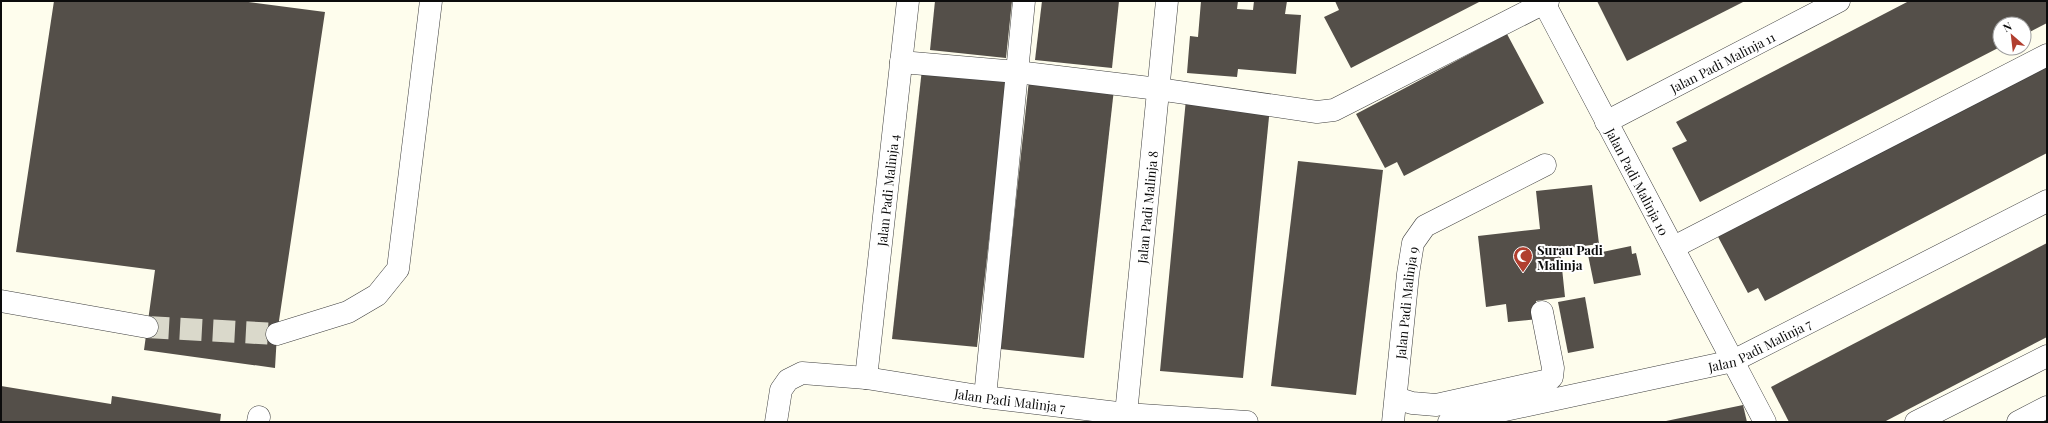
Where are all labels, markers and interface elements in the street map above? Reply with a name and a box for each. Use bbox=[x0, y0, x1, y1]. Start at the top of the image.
north arrow bbox=[1992, 16, 2032, 56]
text: N bbox=[2000, 18, 2014, 35]
street label: Jalan Padi Malinja 11 bbox=[1666, 27, 1778, 96]
street label: Jalan Padi Malinja 10 bbox=[1602, 124, 1674, 238]
street label: Jalan Padi Malinja 4 bbox=[872, 133, 902, 248]
street label: Jalan Padi Malinja 8 bbox=[1132, 150, 1161, 265]
place label: Surau Padi Malinja bbox=[1537, 241, 1603, 273]
street label: Jalan Padi Malinja 9 bbox=[1391, 245, 1421, 361]
mosque icon: Surau Padi Malinja bbox=[1512, 245, 1534, 273]
street label: Jalan Padi Malinja 7 bbox=[1705, 314, 1814, 375]
street label: Jalan Padi Malinja 7 bbox=[952, 384, 1067, 415]

